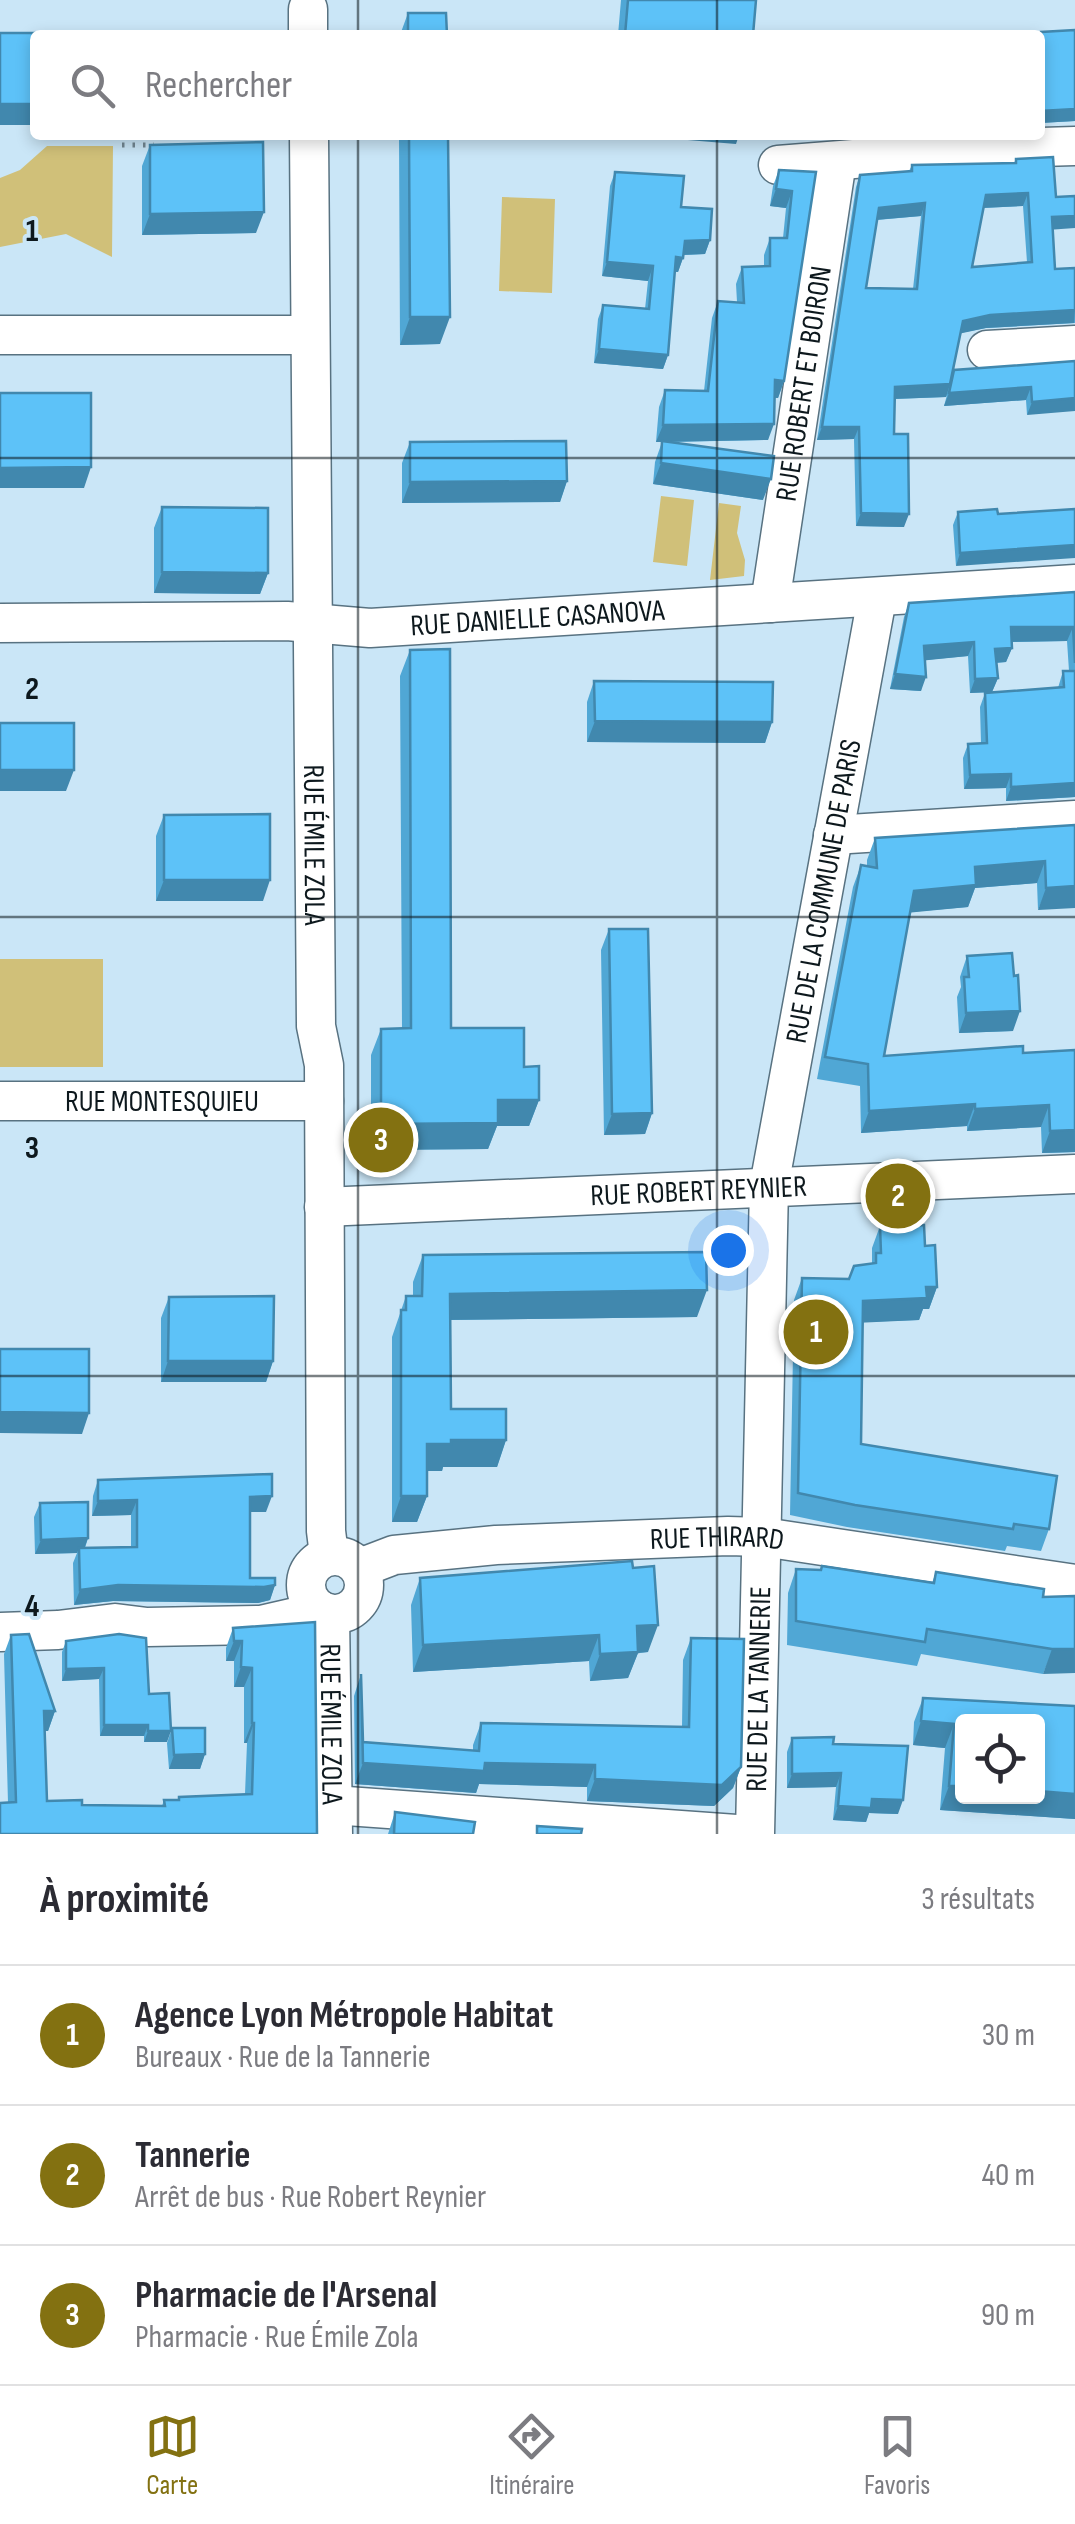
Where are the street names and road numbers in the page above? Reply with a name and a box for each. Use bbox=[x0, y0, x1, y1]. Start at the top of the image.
street label: RUE ROBERT ET BOIRON bbox=[769, 263, 840, 504]
street label: RUE DANIELLE CASANOVA bbox=[409, 593, 666, 644]
street label: RUE DE LA COMMUNE DE PARIS bbox=[779, 736, 870, 1046]
street label: RUE ÉMILE ZOLA bbox=[295, 764, 332, 926]
street label: RUE MONTESQUIEU bbox=[65, 1084, 259, 1120]
street label: RUE ROBERT REYNIER bbox=[590, 1169, 808, 1214]
street label: RUE THIRARD bbox=[649, 1519, 786, 1559]
street label: RUE DE LA TANNERIE bbox=[739, 1586, 779, 1792]
street label: RUE ÉMILE ZOLA bbox=[311, 1643, 350, 1805]

